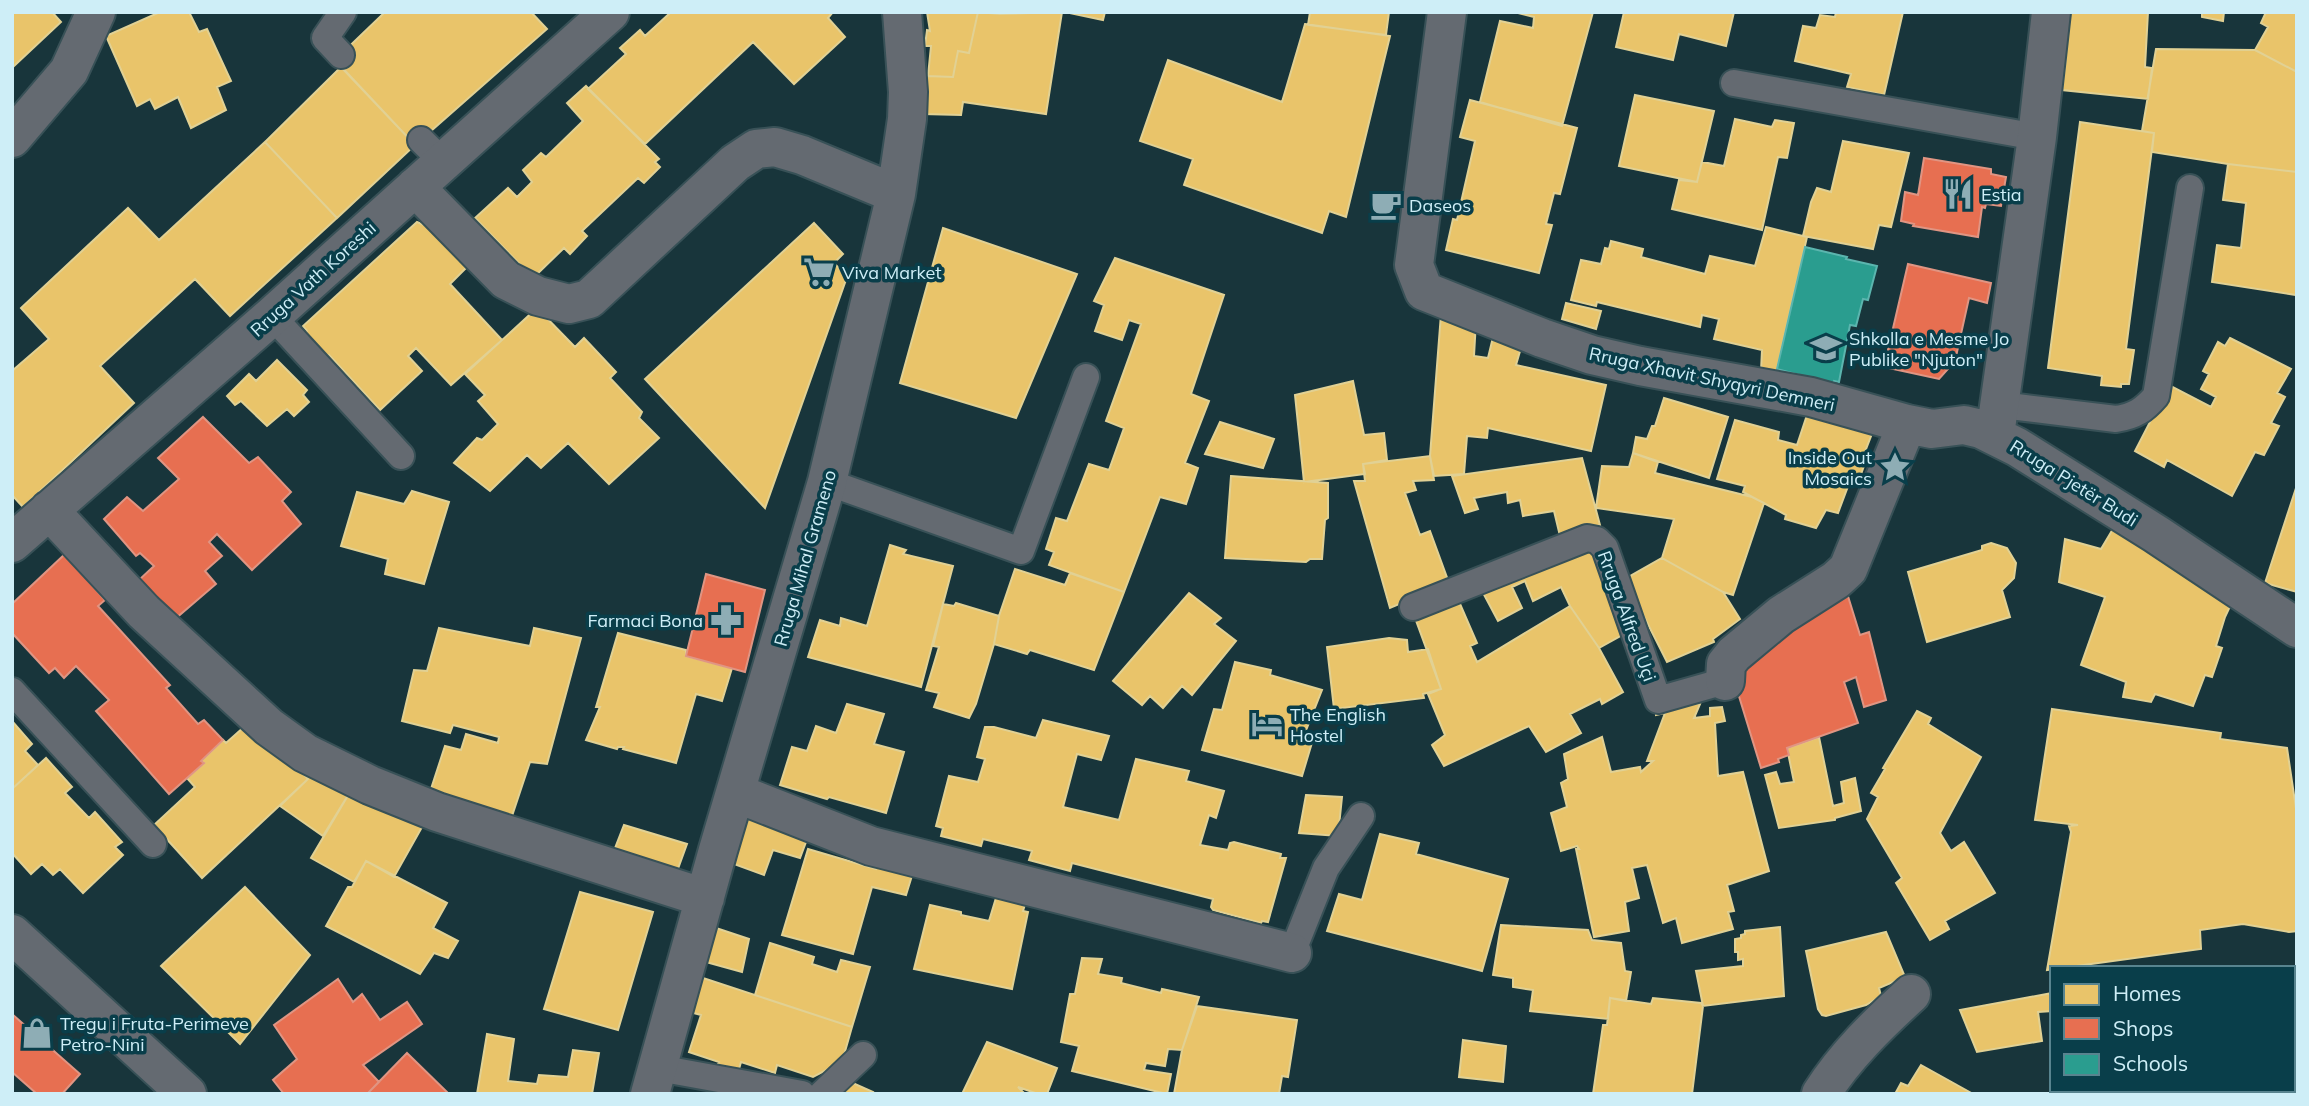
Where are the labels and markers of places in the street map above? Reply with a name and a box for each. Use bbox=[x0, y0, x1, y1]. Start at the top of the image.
restaurant icon: Estia bbox=[1941, 177, 1975, 211]
place label: Estia bbox=[1981, 183, 2022, 206]
cafe icon: Daseos bbox=[1369, 188, 1403, 222]
place label: Daseos bbox=[1409, 194, 1471, 217]
supermarket icon: Viva Market bbox=[802, 255, 836, 289]
place label: Viva Market bbox=[842, 261, 942, 284]
place label: Shkolla e Mesme Jo Publike "Njuton" bbox=[1849, 327, 2009, 371]
school or university icon: Shkolla e Mesme Jo Publike "Njuton" bbox=[1809, 331, 1843, 365]
place label: Inside Out Mosaics bbox=[1788, 446, 1872, 490]
place icon: Inside Out Mosaics bbox=[1878, 450, 1912, 484]
pharmacy icon: Farmaci Bona bbox=[709, 603, 743, 637]
place label: Farmaci Bona bbox=[588, 609, 703, 632]
place label: The English Hostel bbox=[1290, 703, 1386, 747]
hotel icon: The English Hostel bbox=[1250, 707, 1284, 741]
place label: Tregu i Fruta-Perimeve Petro-Nini bbox=[60, 1012, 249, 1056]
shop icon: Tregu i Fruta-Perimeve Petro-Nini bbox=[20, 1016, 54, 1050]

